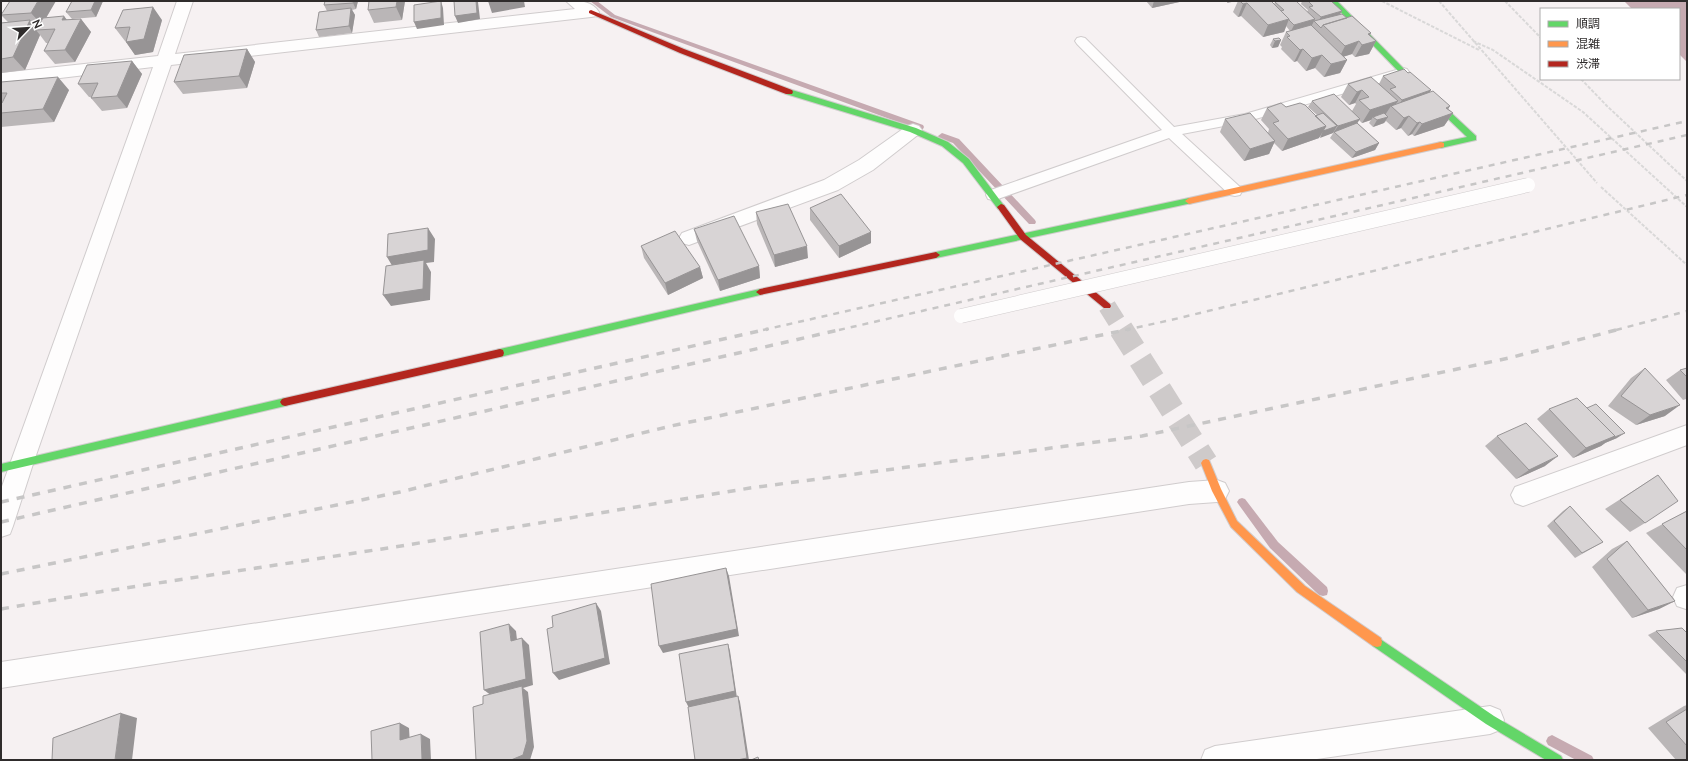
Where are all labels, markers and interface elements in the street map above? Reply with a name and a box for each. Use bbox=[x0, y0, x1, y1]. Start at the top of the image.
north arrow bbox=[8, 8, 48, 48]
legend bbox=[1540, 8, 1680, 80]
text: 順調 bbox=[1576, 16, 1600, 31]
text: N bbox=[30, 17, 45, 30]
text: 混雑 bbox=[1576, 36, 1600, 51]
text: 渋滞 bbox=[1576, 56, 1600, 71]

